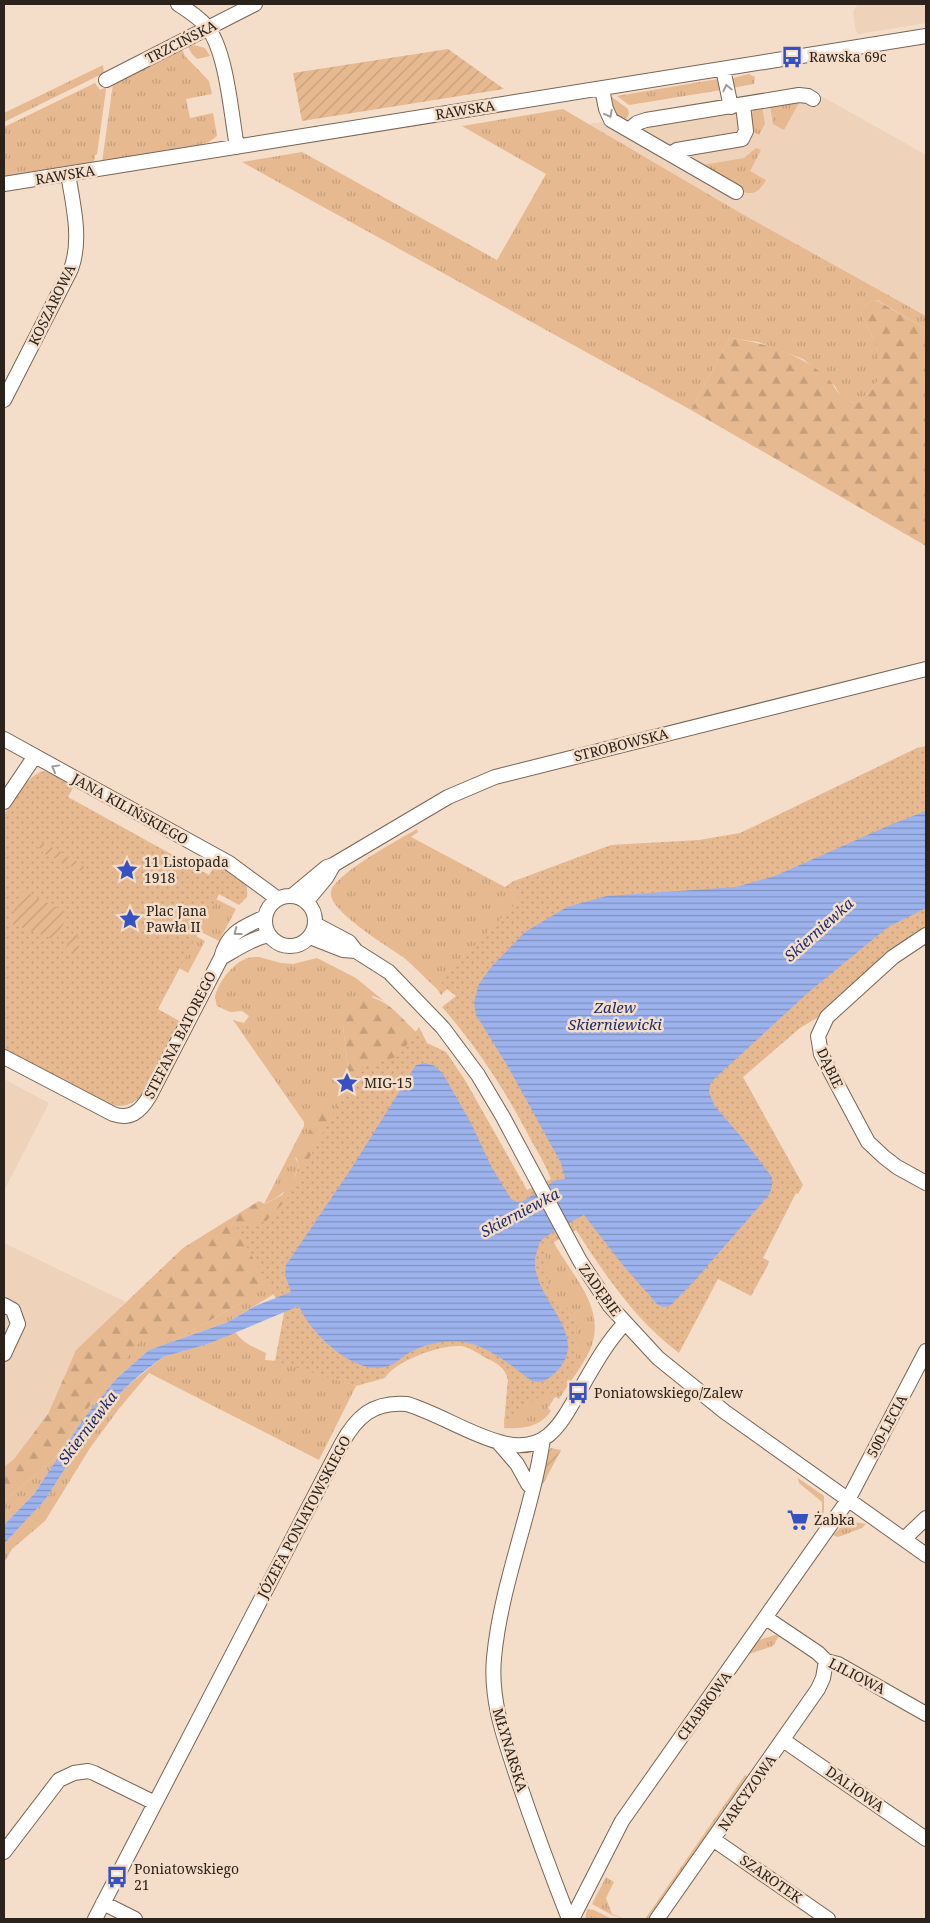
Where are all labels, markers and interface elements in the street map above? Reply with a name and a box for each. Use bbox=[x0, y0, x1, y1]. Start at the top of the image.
street label: TRZCIŃSKA bbox=[142, 15, 220, 68]
bus stop icon: Rawska 69c bbox=[779, 44, 805, 70]
place label: Rawska 69c bbox=[809, 47, 887, 66]
one-way arrow bbox=[722, 83, 733, 92]
street label: RAWSKA bbox=[434, 95, 496, 124]
one-way arrow bbox=[603, 108, 613, 117]
street label: RAWSKA bbox=[34, 160, 96, 189]
street label: KOSZAROWA bbox=[24, 261, 79, 349]
street label: STROBOWSKA bbox=[572, 724, 670, 765]
one-way arrow bbox=[52, 764, 61, 774]
street label: JANA KILIŃSKIEGO bbox=[68, 768, 192, 848]
place label: 11 Listopada 1918 bbox=[144, 852, 229, 887]
place icon: 11 Listopada 1918 bbox=[114, 857, 140, 883]
water label: Skierniewka bbox=[780, 893, 857, 966]
place label: Plac Jana Pawła II bbox=[146, 901, 207, 936]
place icon: Plac Jana Pawła II bbox=[117, 906, 143, 932]
one-way arrow bbox=[234, 927, 243, 935]
street label: STEFANA BATOREGO bbox=[139, 968, 220, 1102]
water label: Zalew Skierniewicki bbox=[568, 997, 662, 1034]
street label: DĄBIE bbox=[813, 1044, 848, 1091]
place icon: MIG-15 bbox=[334, 1070, 360, 1096]
place label: MIG-15 bbox=[364, 1073, 412, 1092]
water label: Skierniewka bbox=[477, 1183, 563, 1241]
street label: ZADĘBIE bbox=[575, 1260, 626, 1320]
bus stop icon: Poniatowskiego/Zalew bbox=[565, 1380, 591, 1406]
place label: Poniatowskiego/Zalew bbox=[594, 1383, 744, 1402]
water label: Skierniewka bbox=[53, 1387, 121, 1468]
street label: 500-LECIA bbox=[862, 1391, 911, 1461]
street label: JÓZEFA PONIATOWSKIEGO bbox=[252, 1432, 355, 1602]
supermarket icon: Żabka bbox=[785, 1507, 811, 1533]
place label: Żabka bbox=[814, 1510, 855, 1529]
street label: LILIOWA bbox=[826, 1653, 889, 1698]
street label: CHABROWA bbox=[672, 1667, 735, 1744]
street label: MŁYNARSKA bbox=[489, 1706, 532, 1794]
street label: NARCYZOWA bbox=[713, 1751, 780, 1835]
street label: DALIOWA bbox=[822, 1762, 888, 1816]
street label: SZAROTEK bbox=[736, 1850, 806, 1907]
place label: Poniatowskiego 21 bbox=[134, 1859, 239, 1894]
bus stop icon: Poniatowskiego 21 bbox=[104, 1864, 130, 1890]

